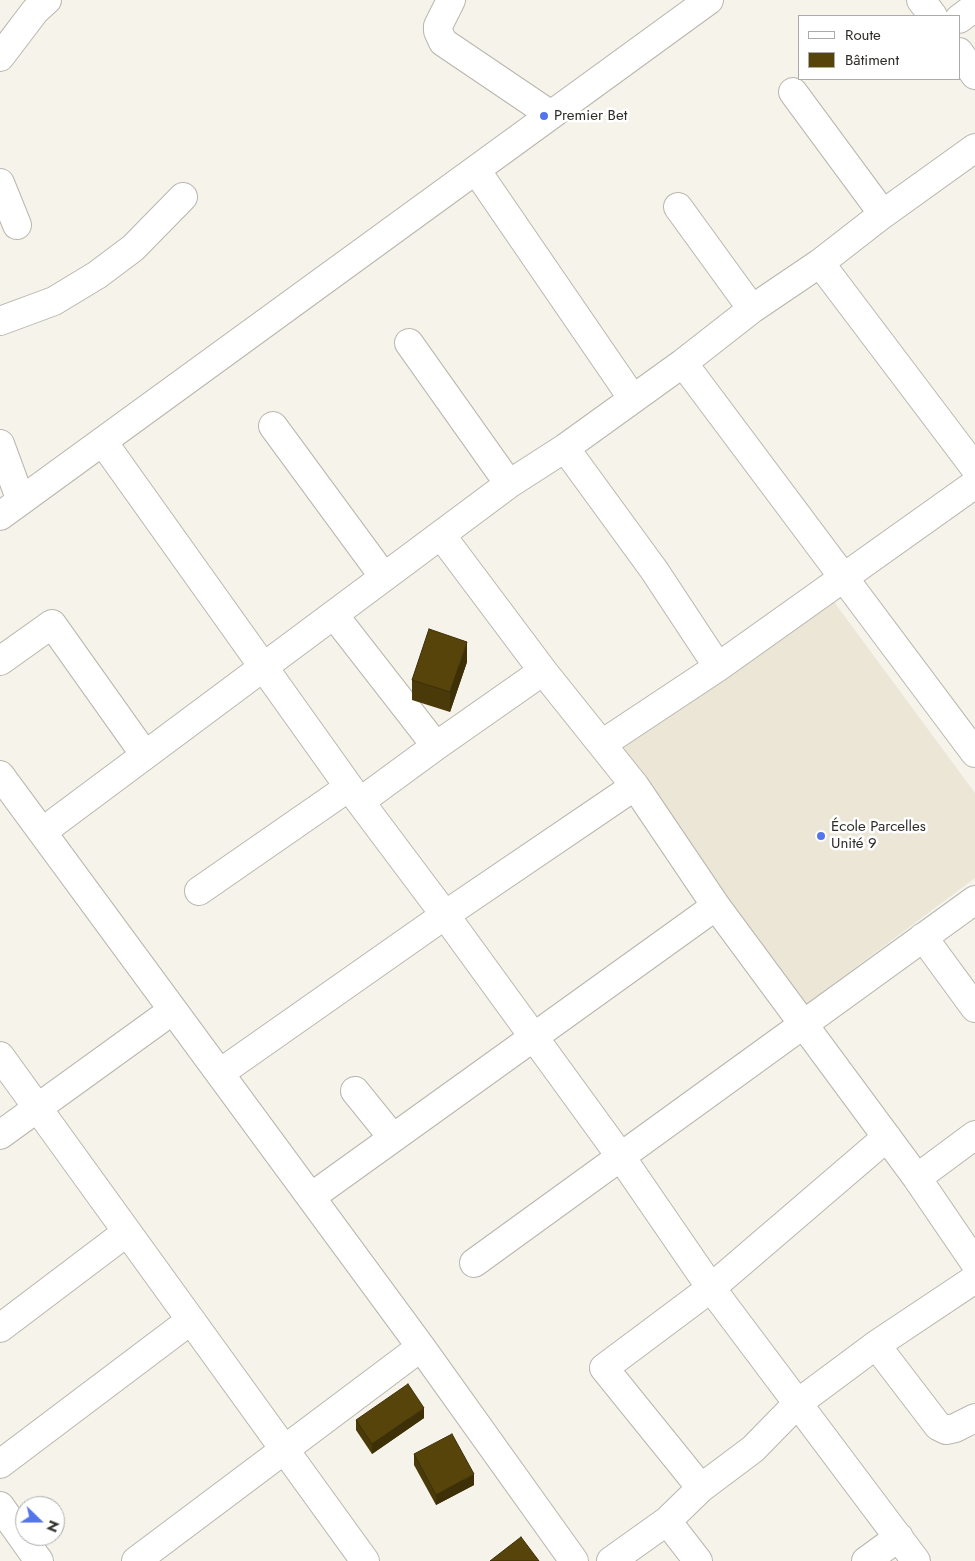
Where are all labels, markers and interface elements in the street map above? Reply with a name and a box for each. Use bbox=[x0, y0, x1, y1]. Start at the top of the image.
legend bbox=[798, 15, 960, 80]
text: Route bbox=[845, 24, 881, 46]
text: Bâtiment bbox=[845, 49, 899, 71]
place label: Premier Bet bbox=[554, 107, 627, 125]
marker: Premier Bet bbox=[538, 110, 550, 122]
place label: École Parcelles Unité 9 bbox=[831, 818, 926, 853]
marker: École Parcelles Unité 9 bbox=[815, 830, 827, 842]
north arrow bbox=[15, 1496, 65, 1546]
text: N bbox=[42, 1517, 64, 1535]

